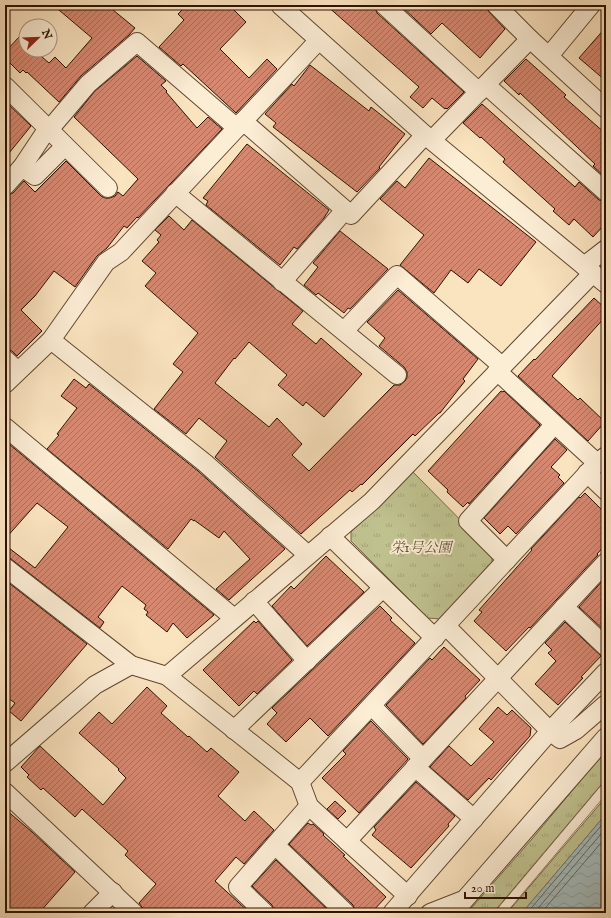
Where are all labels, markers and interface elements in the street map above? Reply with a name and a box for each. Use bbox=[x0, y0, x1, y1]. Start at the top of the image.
north arrow bbox=[18, 18, 58, 58]
text: N bbox=[38, 26, 55, 42]
park label: 栄1号公園 bbox=[390, 539, 454, 557]
scale bar bbox=[465, 874, 526, 900]
text: 20 m bbox=[471, 881, 494, 896]

